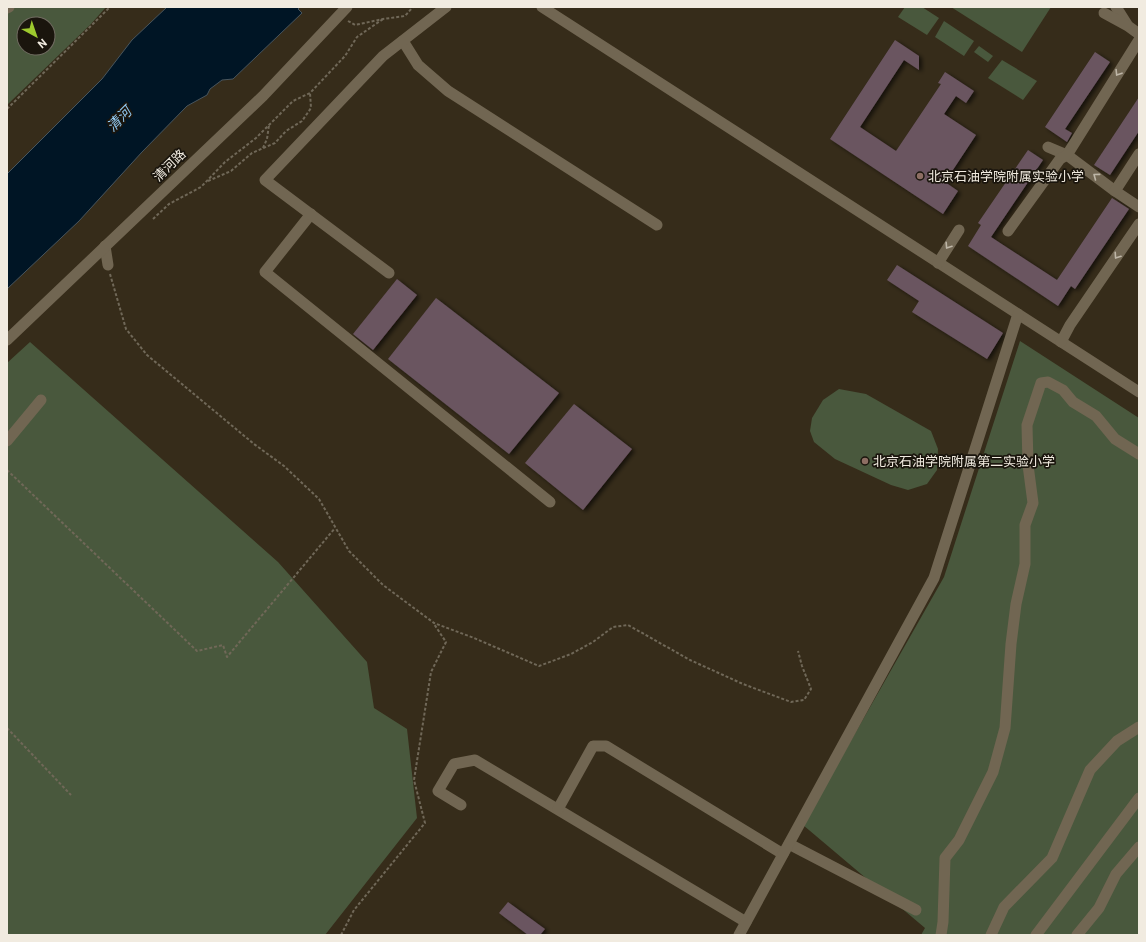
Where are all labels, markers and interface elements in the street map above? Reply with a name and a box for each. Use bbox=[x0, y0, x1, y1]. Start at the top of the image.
north arrow bbox=[16, 16, 56, 56]
text: N bbox=[35, 36, 49, 51]
one-way arrow bbox=[1116, 69, 1123, 76]
water label: 清河 bbox=[103, 101, 137, 135]
street label: 清河路 bbox=[150, 146, 189, 184]
place label: 北京石油学院附属实验小学 bbox=[928, 169, 1084, 184]
marker: 北京石油学院附属实验小学 bbox=[915, 171, 925, 181]
one-way arrow bbox=[1093, 174, 1100, 181]
one-way arrow bbox=[946, 242, 953, 249]
one-way arrow bbox=[1114, 252, 1122, 259]
place label: 北京石油学院附属第二实验小学 bbox=[873, 454, 1055, 469]
marker: 北京石油学院附属第二实验小学 bbox=[860, 456, 870, 466]

